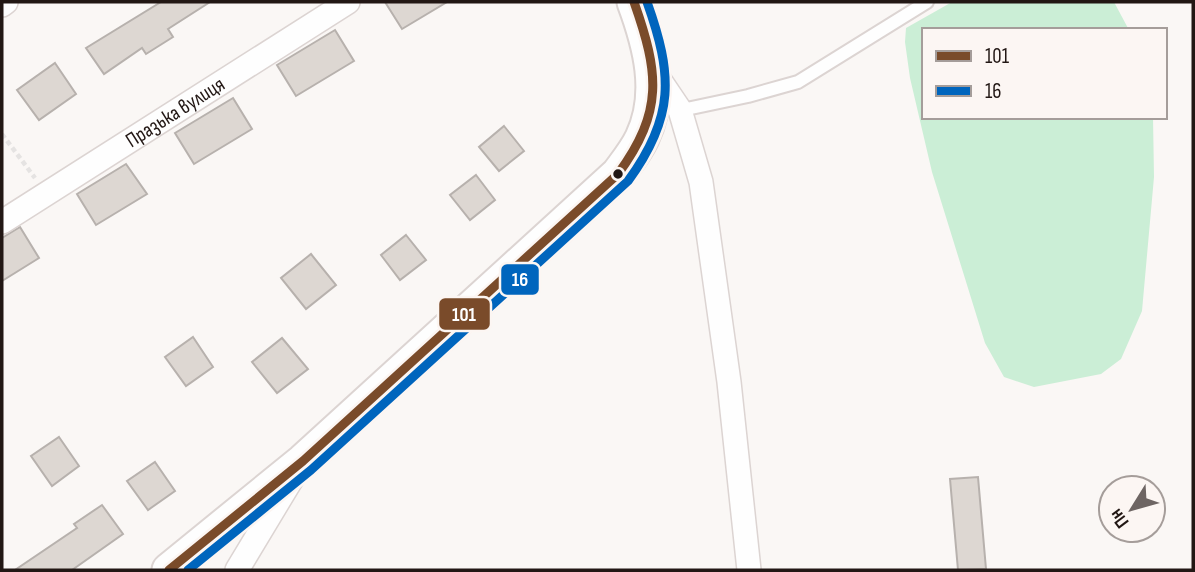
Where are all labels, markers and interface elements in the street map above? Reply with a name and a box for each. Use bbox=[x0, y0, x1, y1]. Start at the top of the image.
legend bbox=[922, 28, 1167, 119]
text: 101 bbox=[985, 44, 1010, 69]
street label: Празька вулиця bbox=[121, 71, 229, 153]
text: 16 bbox=[985, 79, 1002, 104]
unlabelled marker bbox=[611, 167, 625, 181]
line badge: 16 bbox=[500, 263, 540, 296]
text: 16 bbox=[512, 269, 528, 292]
line badge: 101 bbox=[438, 297, 491, 331]
text: 101 bbox=[452, 304, 477, 327]
north arrow bbox=[1097, 474, 1167, 544]
text: Пн bbox=[1105, 504, 1134, 533]

